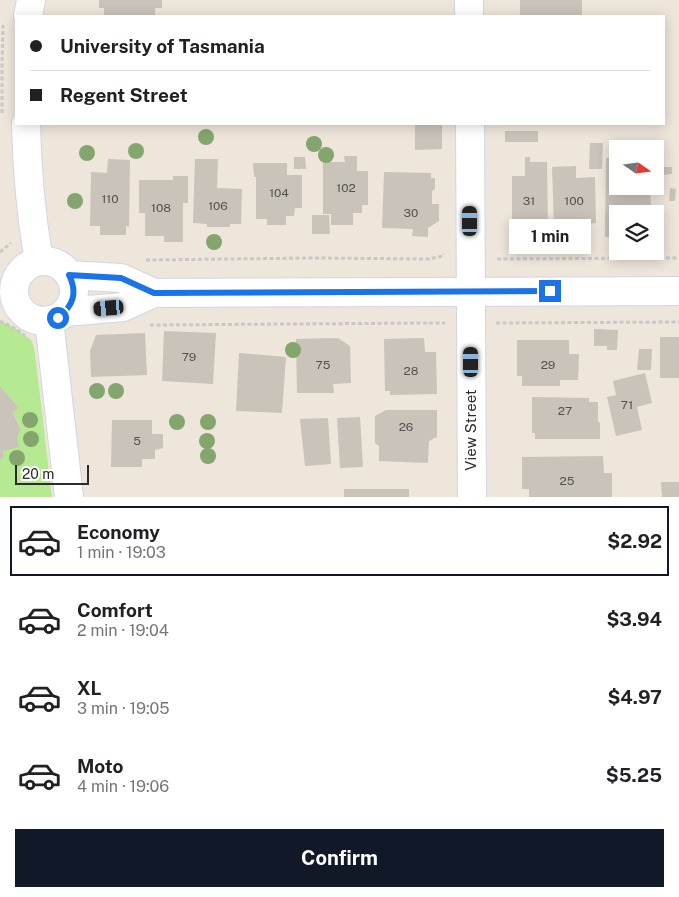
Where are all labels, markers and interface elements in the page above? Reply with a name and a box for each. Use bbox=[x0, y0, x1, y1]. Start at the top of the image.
text: University of Tasmania bbox=[60, 35, 265, 57]
text: Regent Street bbox=[60, 84, 188, 106]
north arrow bbox=[609, 140, 664, 195]
map controls bbox=[609, 140, 664, 260]
house number: 102 bbox=[336, 181, 356, 195]
house number: 104 bbox=[269, 186, 289, 200]
house number: 110 bbox=[101, 192, 119, 206]
house number: 31 bbox=[523, 194, 535, 208]
house number: 100 bbox=[564, 194, 584, 208]
house number: 106 bbox=[208, 199, 228, 213]
house number: 108 bbox=[151, 201, 171, 215]
button: layers bbox=[609, 205, 664, 260]
house number: 30 bbox=[404, 206, 418, 220]
car bbox=[462, 206, 477, 236]
callout: 1 min bbox=[509, 218, 591, 254]
text: 1 min bbox=[531, 227, 569, 246]
route end bbox=[539, 280, 561, 302]
car bbox=[93, 299, 124, 317]
route start bbox=[47, 307, 69, 329]
car bbox=[463, 347, 478, 377]
house number: 79 bbox=[182, 350, 196, 364]
house number: 75 bbox=[316, 358, 331, 372]
house number: 29 bbox=[541, 358, 555, 372]
house number: 28 bbox=[404, 364, 419, 378]
street label: View Street bbox=[462, 389, 479, 471]
house number: 71 bbox=[621, 398, 633, 412]
house number: 27 bbox=[558, 404, 572, 418]
house number: 26 bbox=[399, 420, 413, 434]
house number: 5 bbox=[133, 434, 141, 448]
scale bar bbox=[15, 462, 89, 485]
text: 20 m bbox=[22, 466, 54, 482]
house number: 25 bbox=[560, 474, 575, 488]
icon: car bbox=[17, 519, 62, 564]
text: Economy bbox=[77, 521, 160, 543]
text: $2.92 bbox=[607, 530, 662, 552]
text: 1 min · 19:03 bbox=[77, 543, 166, 562]
icon: car bbox=[17, 597, 62, 642]
text: Comfort bbox=[77, 599, 153, 621]
text: $3.94 bbox=[606, 608, 662, 630]
text: 2 min · 19:04 bbox=[77, 621, 169, 640]
icon: car bbox=[17, 675, 62, 720]
text: XL bbox=[77, 677, 102, 699]
text: $4.97 bbox=[607, 686, 662, 708]
text: 3 min · 19:05 bbox=[77, 699, 170, 718]
icon: car bbox=[17, 753, 62, 798]
text: Moto bbox=[77, 755, 123, 777]
text: $5.25 bbox=[606, 764, 662, 786]
text: 4 min · 19:06 bbox=[77, 777, 169, 796]
button: Confirm bbox=[15, 829, 664, 887]

